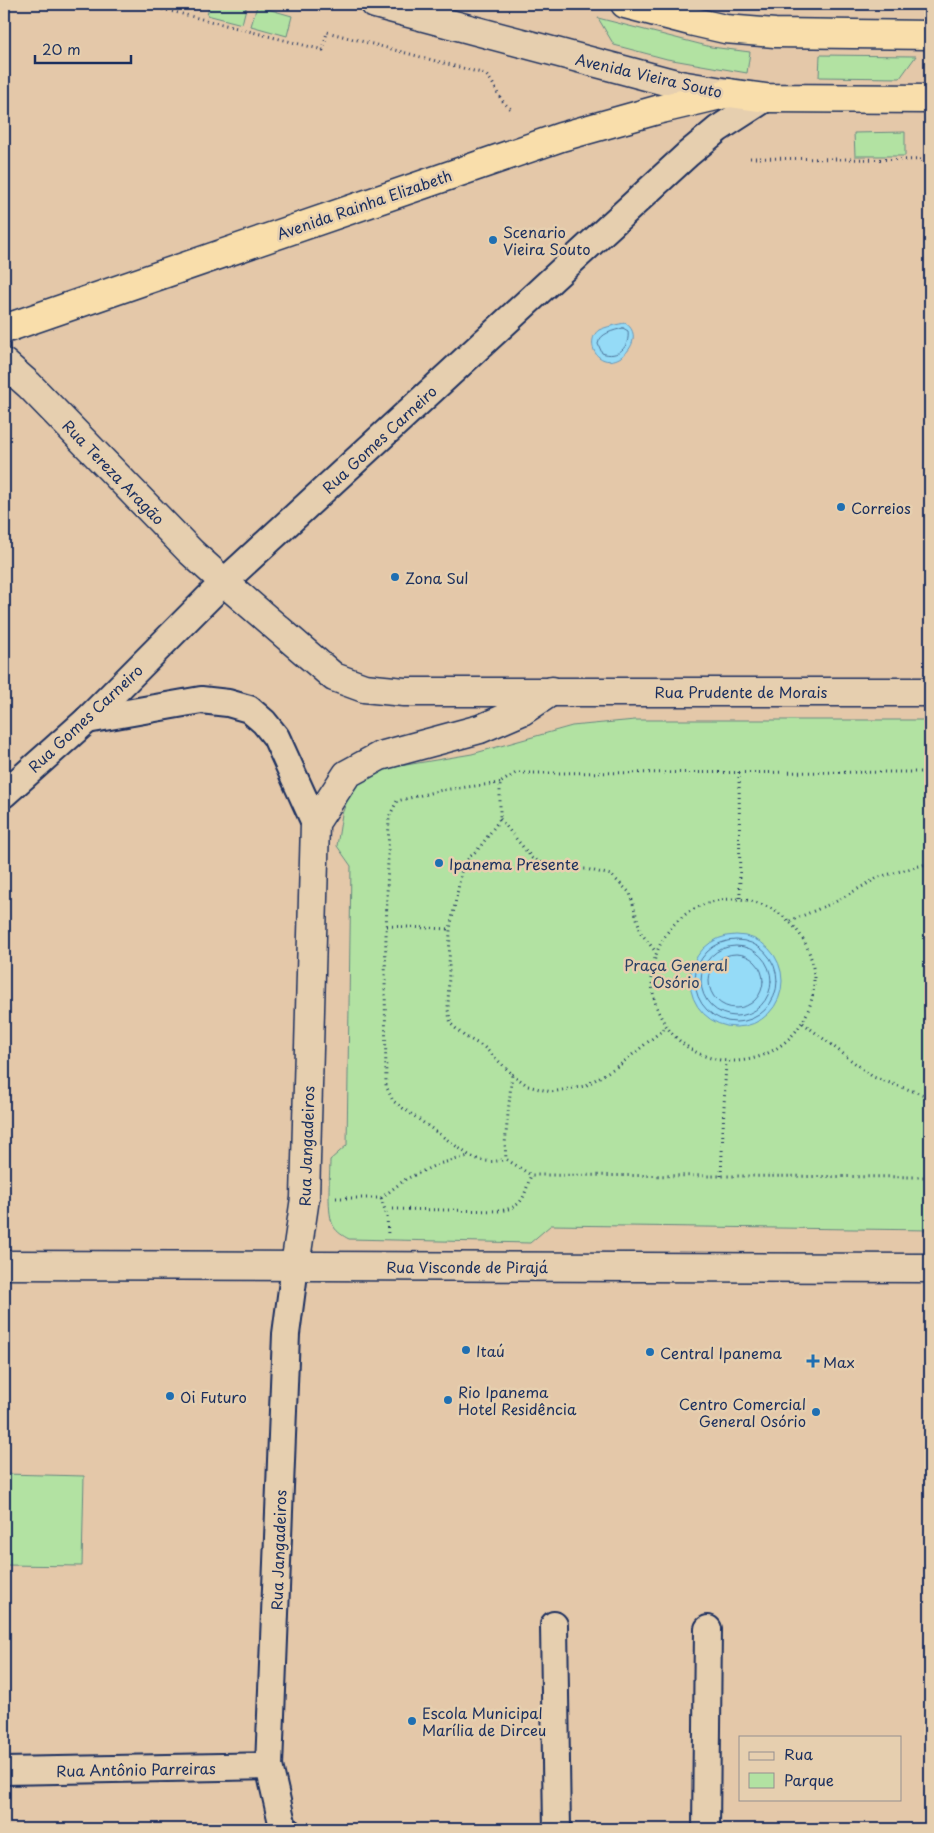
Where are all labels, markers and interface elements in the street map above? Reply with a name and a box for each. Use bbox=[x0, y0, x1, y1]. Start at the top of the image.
scale bar bbox=[35, 32, 131, 64]
text: 20 m bbox=[42, 37, 81, 60]
street label: Avenida Vieira Souto bbox=[573, 47, 725, 103]
street label: Avenida Rainha Elizabeth bbox=[273, 163, 455, 245]
place label: Scenario Vieira Souto bbox=[503, 220, 591, 260]
marker: Scenario Vieira Souto bbox=[487, 234, 499, 246]
street label: Rua Gomes Carneiro bbox=[317, 380, 441, 498]
street label: Rua Tereza Aragão bbox=[58, 414, 170, 530]
place label: Correios bbox=[851, 496, 911, 519]
marker: Correios bbox=[835, 501, 847, 513]
place label: Zona Sul bbox=[405, 566, 468, 589]
marker: Zona Sul bbox=[389, 571, 401, 583]
street label: Rua Gomes Carneiro bbox=[23, 659, 147, 777]
street label: Rua Prudente de Morais bbox=[655, 680, 828, 703]
place label: Ipanema Presente bbox=[449, 852, 579, 875]
marker: Ipanema Presente bbox=[433, 857, 445, 869]
park label: Praça General Osório bbox=[624, 953, 728, 993]
street label: Rua Jangadeiros bbox=[292, 1085, 320, 1207]
street label: Rua Visconde de Pirajá bbox=[386, 1255, 548, 1278]
place label: Itaú bbox=[476, 1339, 505, 1362]
place label: Central Ipanema bbox=[660, 1341, 783, 1364]
marker: Itaú bbox=[460, 1344, 472, 1356]
marker: Central Ipanema bbox=[644, 1346, 656, 1358]
place label: Max bbox=[823, 1350, 855, 1373]
marker: Max bbox=[807, 1355, 819, 1367]
place label: Rio Ipanema Hotel Residência bbox=[458, 1380, 577, 1420]
place label: Oi Futuro bbox=[180, 1385, 247, 1408]
marker: Oi Futuro bbox=[164, 1390, 176, 1402]
place label: Centro Comercial General Osório bbox=[679, 1392, 806, 1432]
marker: Rio Ipanema Hotel Residência bbox=[442, 1394, 454, 1406]
marker: Centro Comercial General Osório bbox=[810, 1406, 822, 1418]
street label: Rua Jangadeiros bbox=[264, 1489, 292, 1611]
place label: Escola Municipal Marília de Dirceu bbox=[422, 1701, 546, 1741]
marker: Escola Municipal Marília de Dirceu bbox=[406, 1715, 418, 1727]
legend bbox=[739, 1736, 902, 1800]
text: Rua bbox=[784, 1742, 813, 1765]
street label: Rua Antônio Parreiras bbox=[56, 1756, 216, 1782]
text: Parque bbox=[784, 1768, 834, 1791]

